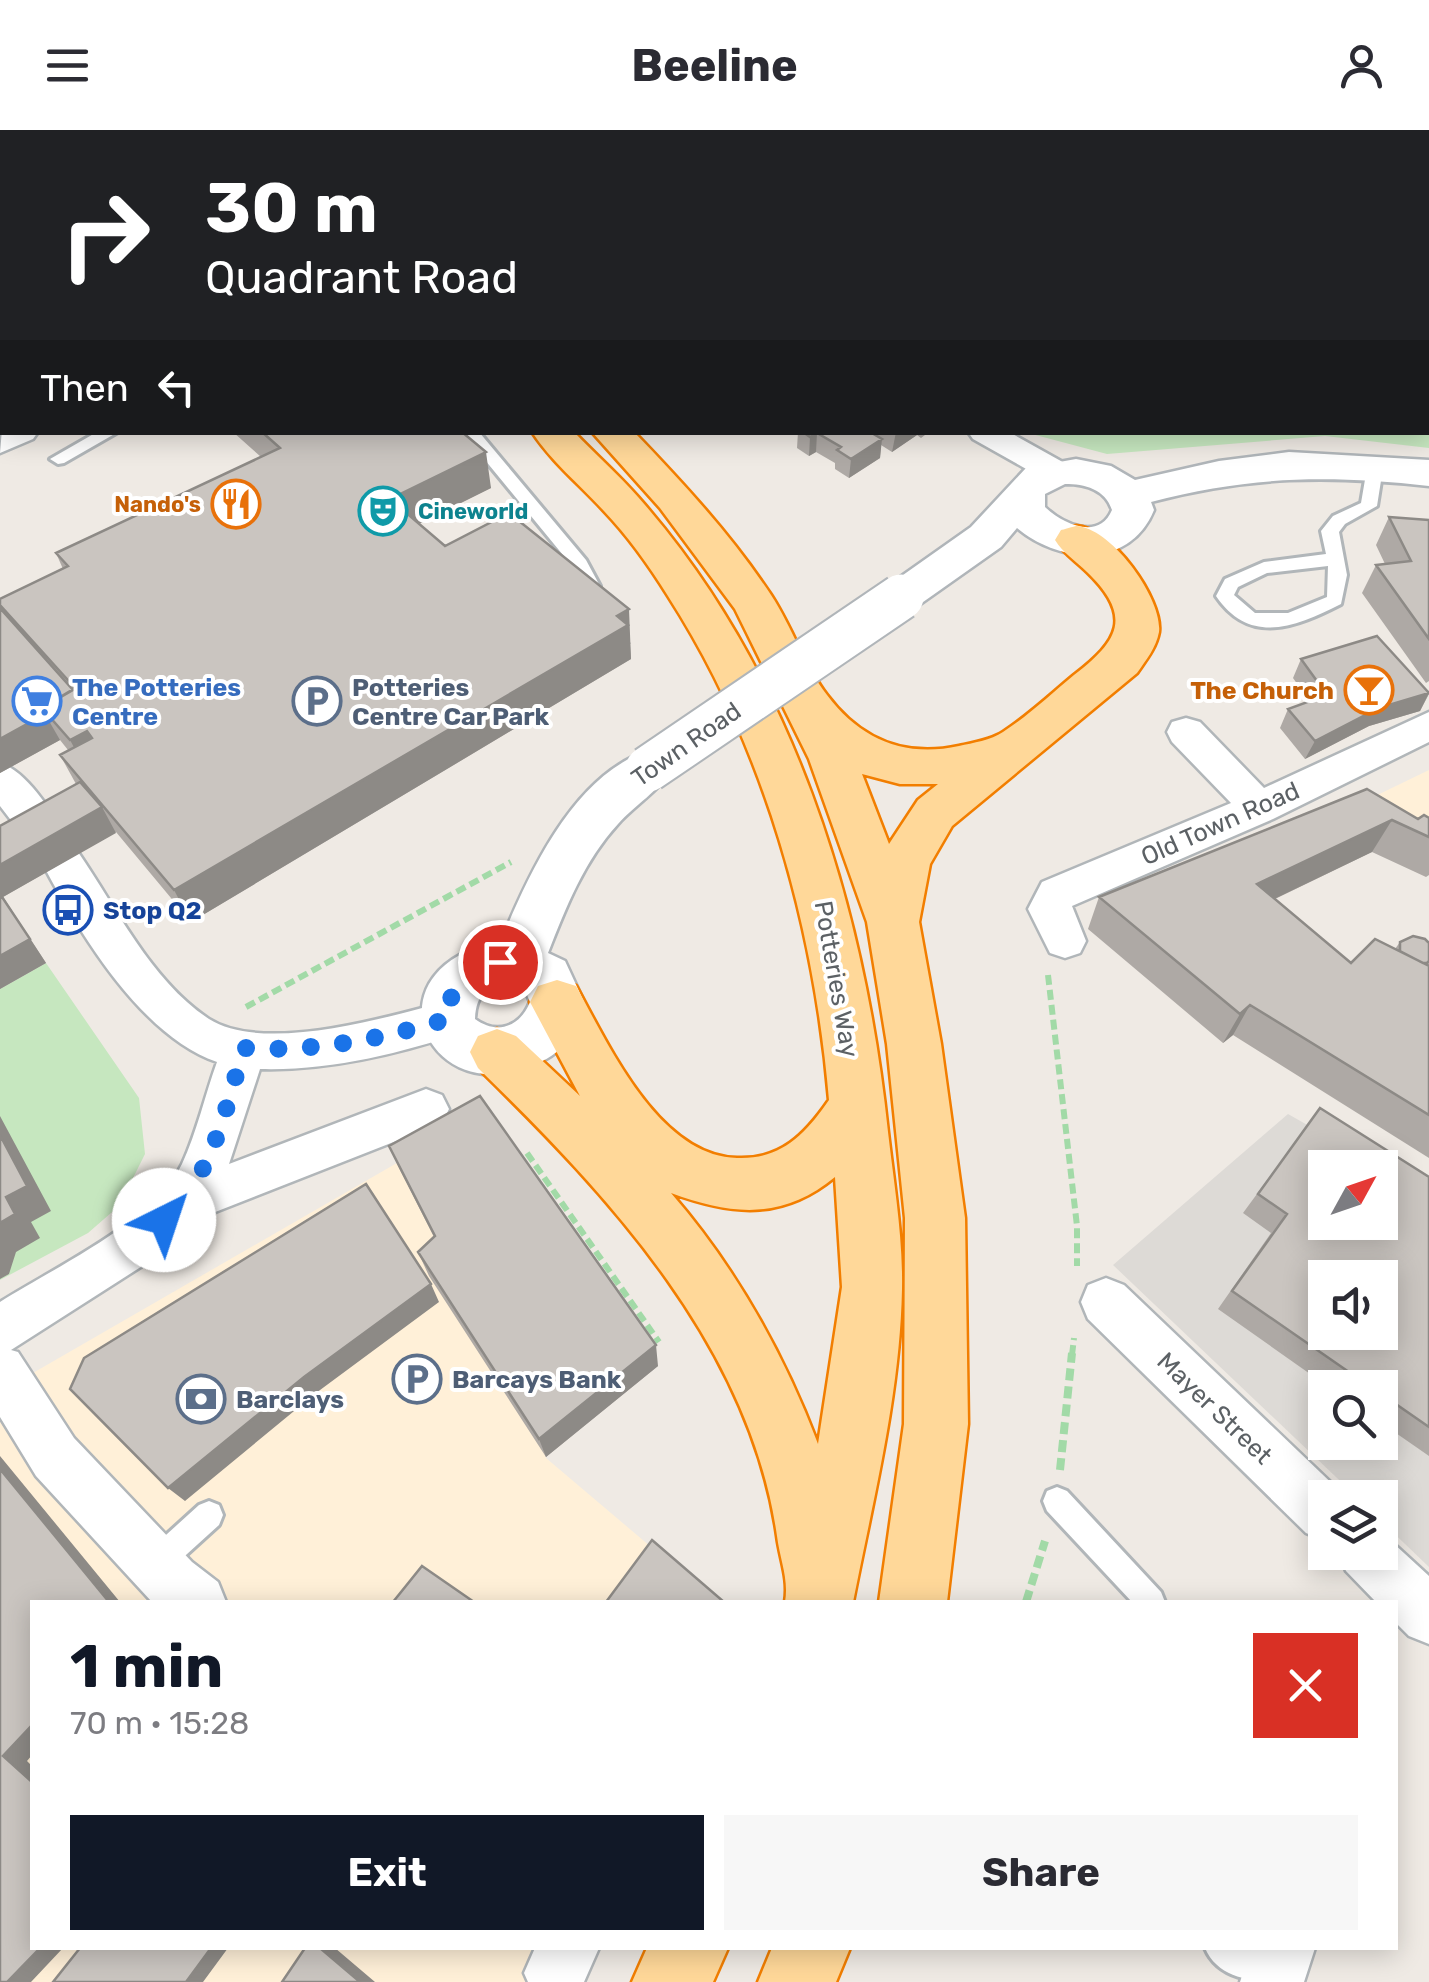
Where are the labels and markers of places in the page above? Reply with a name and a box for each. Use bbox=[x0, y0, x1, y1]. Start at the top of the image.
restaurant icon: Nando's bbox=[210, 478, 262, 530]
theatre icon: Cineworld bbox=[357, 485, 409, 537]
place label: Nando's bbox=[114, 491, 201, 518]
place label: Cineworld bbox=[418, 498, 528, 525]
bar icon: The Church bbox=[1343, 664, 1395, 716]
place label: The Potteries Centre bbox=[72, 673, 241, 731]
place label: Potteries Centre Car Park bbox=[352, 673, 550, 731]
supermarket icon: The Potteries Centre bbox=[11, 675, 63, 727]
parking icon: Potteries Centre Car Park bbox=[291, 675, 343, 727]
place label: The Church bbox=[1190, 676, 1334, 705]
bus stop icon: Stop Q2 bbox=[42, 884, 94, 936]
place label: Stop Q2 bbox=[103, 896, 202, 925]
pin bbox=[458, 920, 543, 1005]
parking icon: Barcays Bank bbox=[391, 1353, 443, 1405]
place label: Barcays Bank bbox=[452, 1365, 622, 1394]
bank icon: Barclays bbox=[175, 1373, 227, 1425]
place label: Barclays bbox=[236, 1385, 344, 1414]

